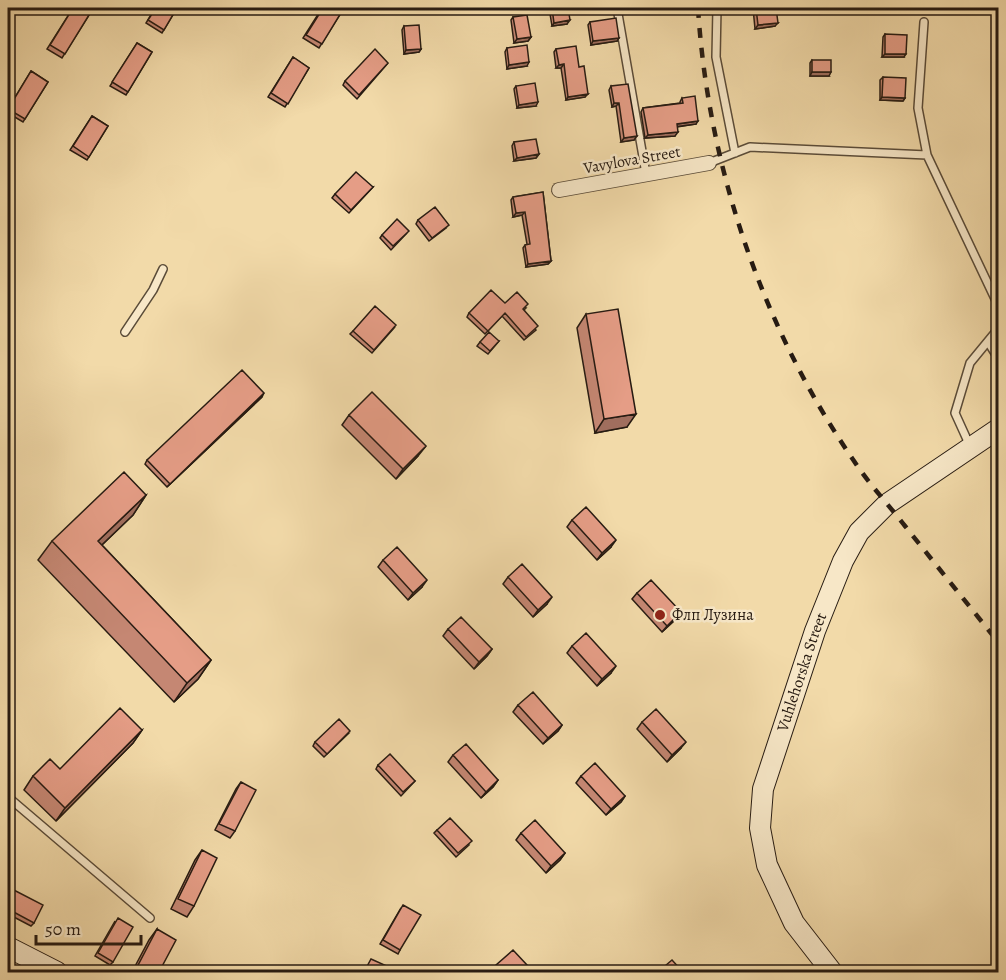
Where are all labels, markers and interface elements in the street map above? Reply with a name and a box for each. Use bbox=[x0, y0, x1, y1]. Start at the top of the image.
street label: Vavylova Street bbox=[581, 141, 682, 180]
place label: Флп Лузина bbox=[672, 604, 754, 626]
marker: Флп Лузина bbox=[653, 608, 667, 622]
street label: Vuhlehorska Street bbox=[771, 609, 832, 735]
scale bar bbox=[36, 908, 141, 946]
text: 50 m bbox=[45, 917, 81, 941]

